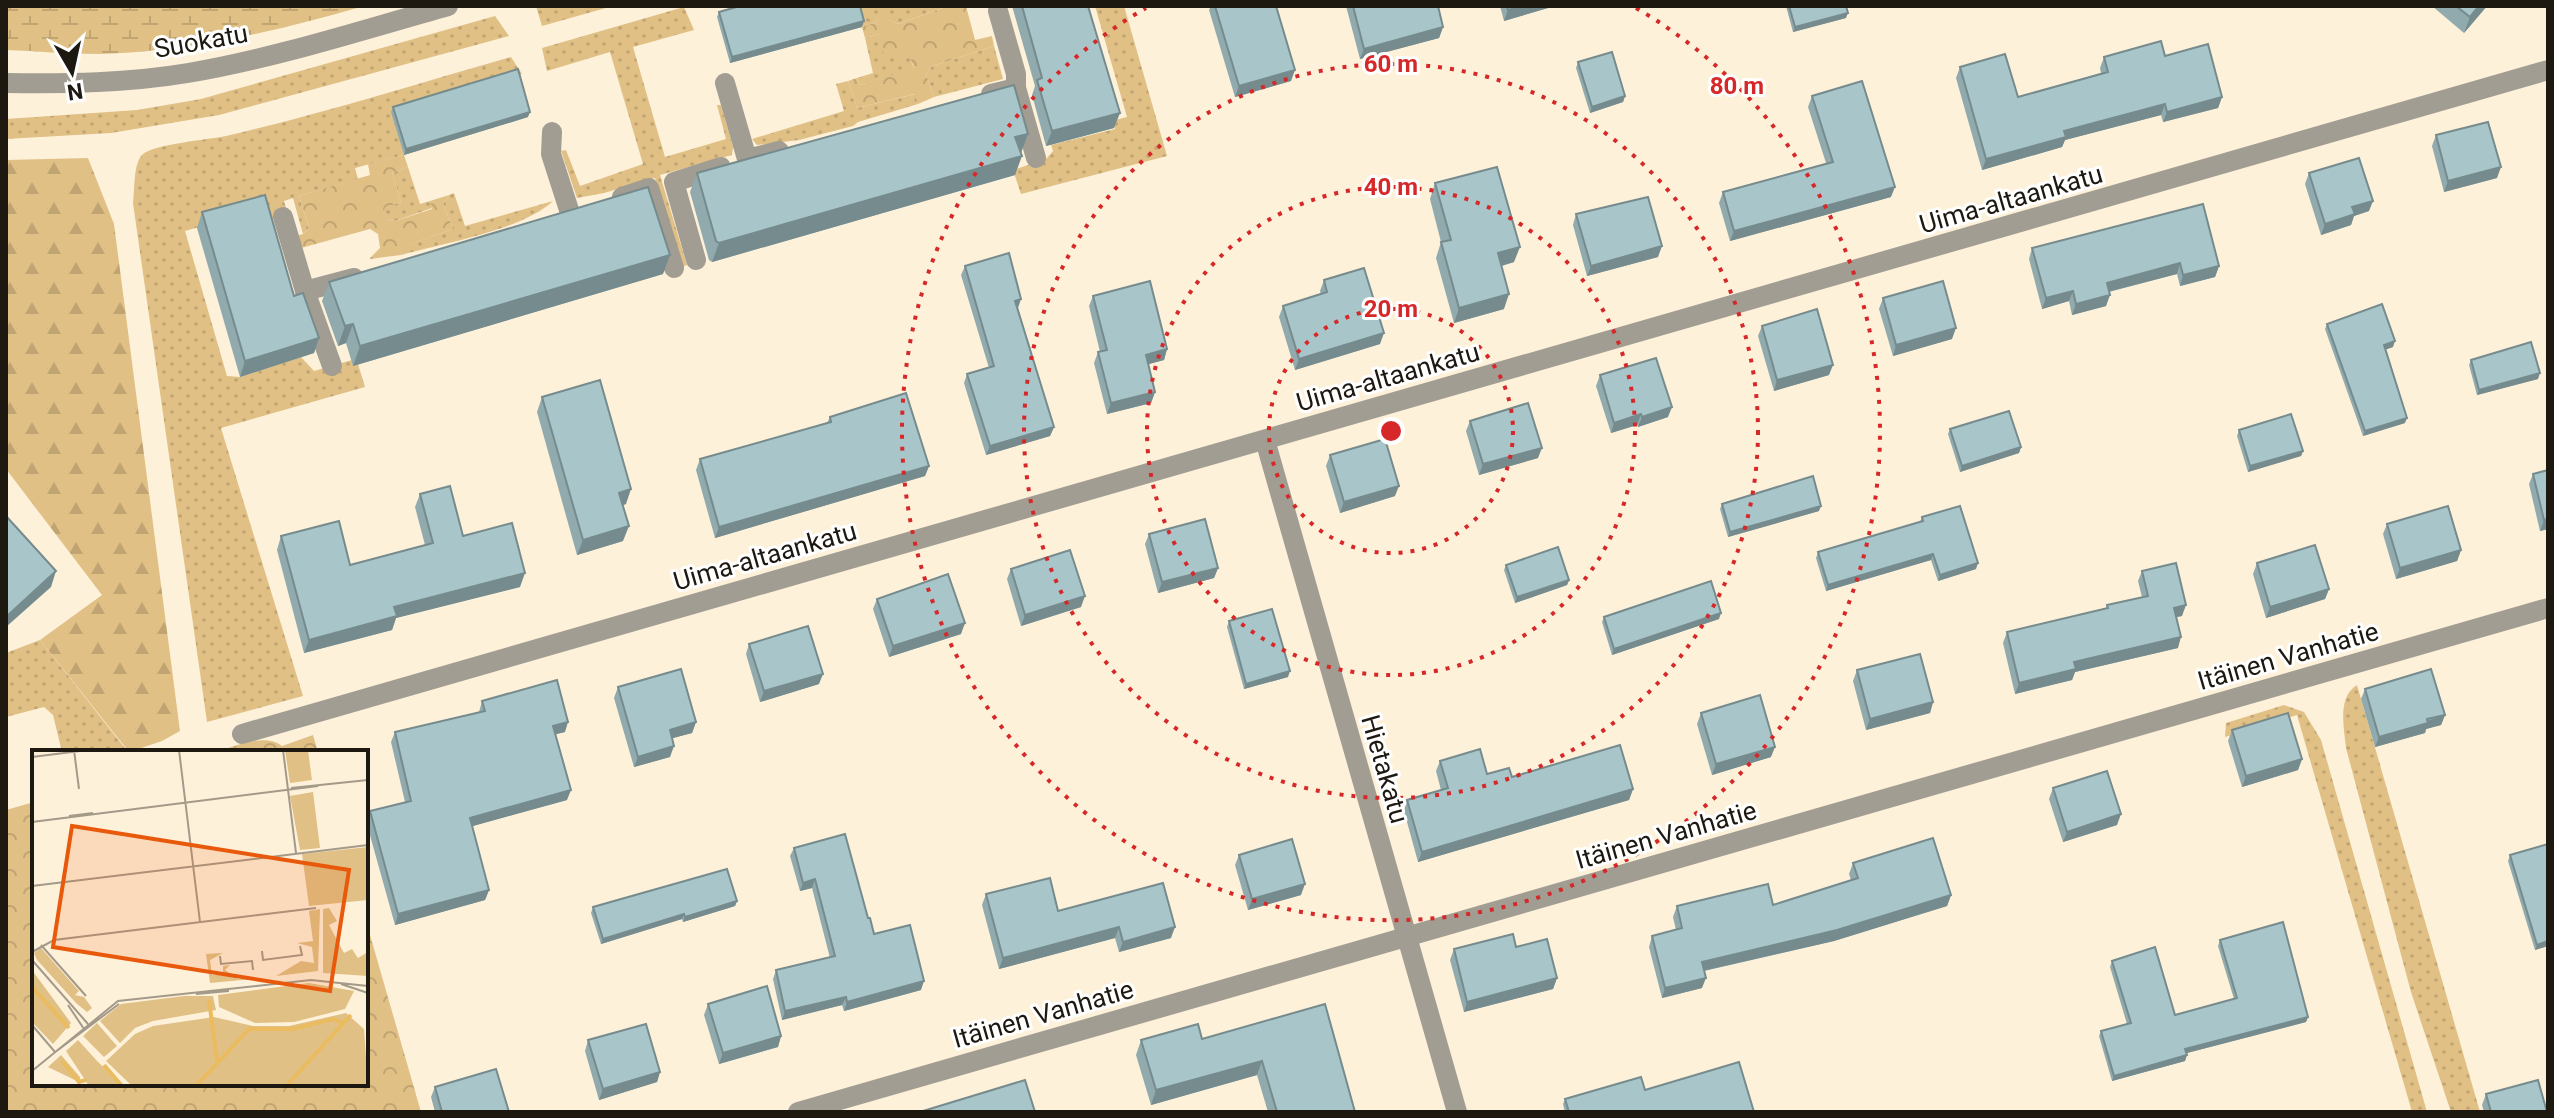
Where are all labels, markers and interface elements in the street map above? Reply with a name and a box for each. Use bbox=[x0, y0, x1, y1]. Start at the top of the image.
street label: Suokatu bbox=[152, 18, 250, 64]
north arrow bbox=[32, 32, 112, 112]
text: 60 m bbox=[1364, 50, 1418, 78]
text: 80 m bbox=[1710, 72, 1764, 100]
text: N bbox=[65, 78, 85, 105]
street label: Uima-altaankatu bbox=[1916, 159, 2106, 239]
text: 40 m bbox=[1364, 173, 1418, 201]
text: 20 m bbox=[1364, 295, 1418, 323]
street label: Uima-altaankatu bbox=[1293, 337, 1483, 417]
centre of rings bbox=[1377, 417, 1405, 445]
street label: Uima-altaankatu bbox=[670, 516, 860, 596]
street label: Itäinen Vanhatie bbox=[2194, 616, 2382, 696]
street label: Hietakatu bbox=[1355, 711, 1415, 827]
inset map bbox=[32, 750, 368, 1086]
street label: Itäinen Vanhatie bbox=[1572, 795, 1760, 875]
street label: Itäinen Vanhatie bbox=[949, 974, 1137, 1054]

